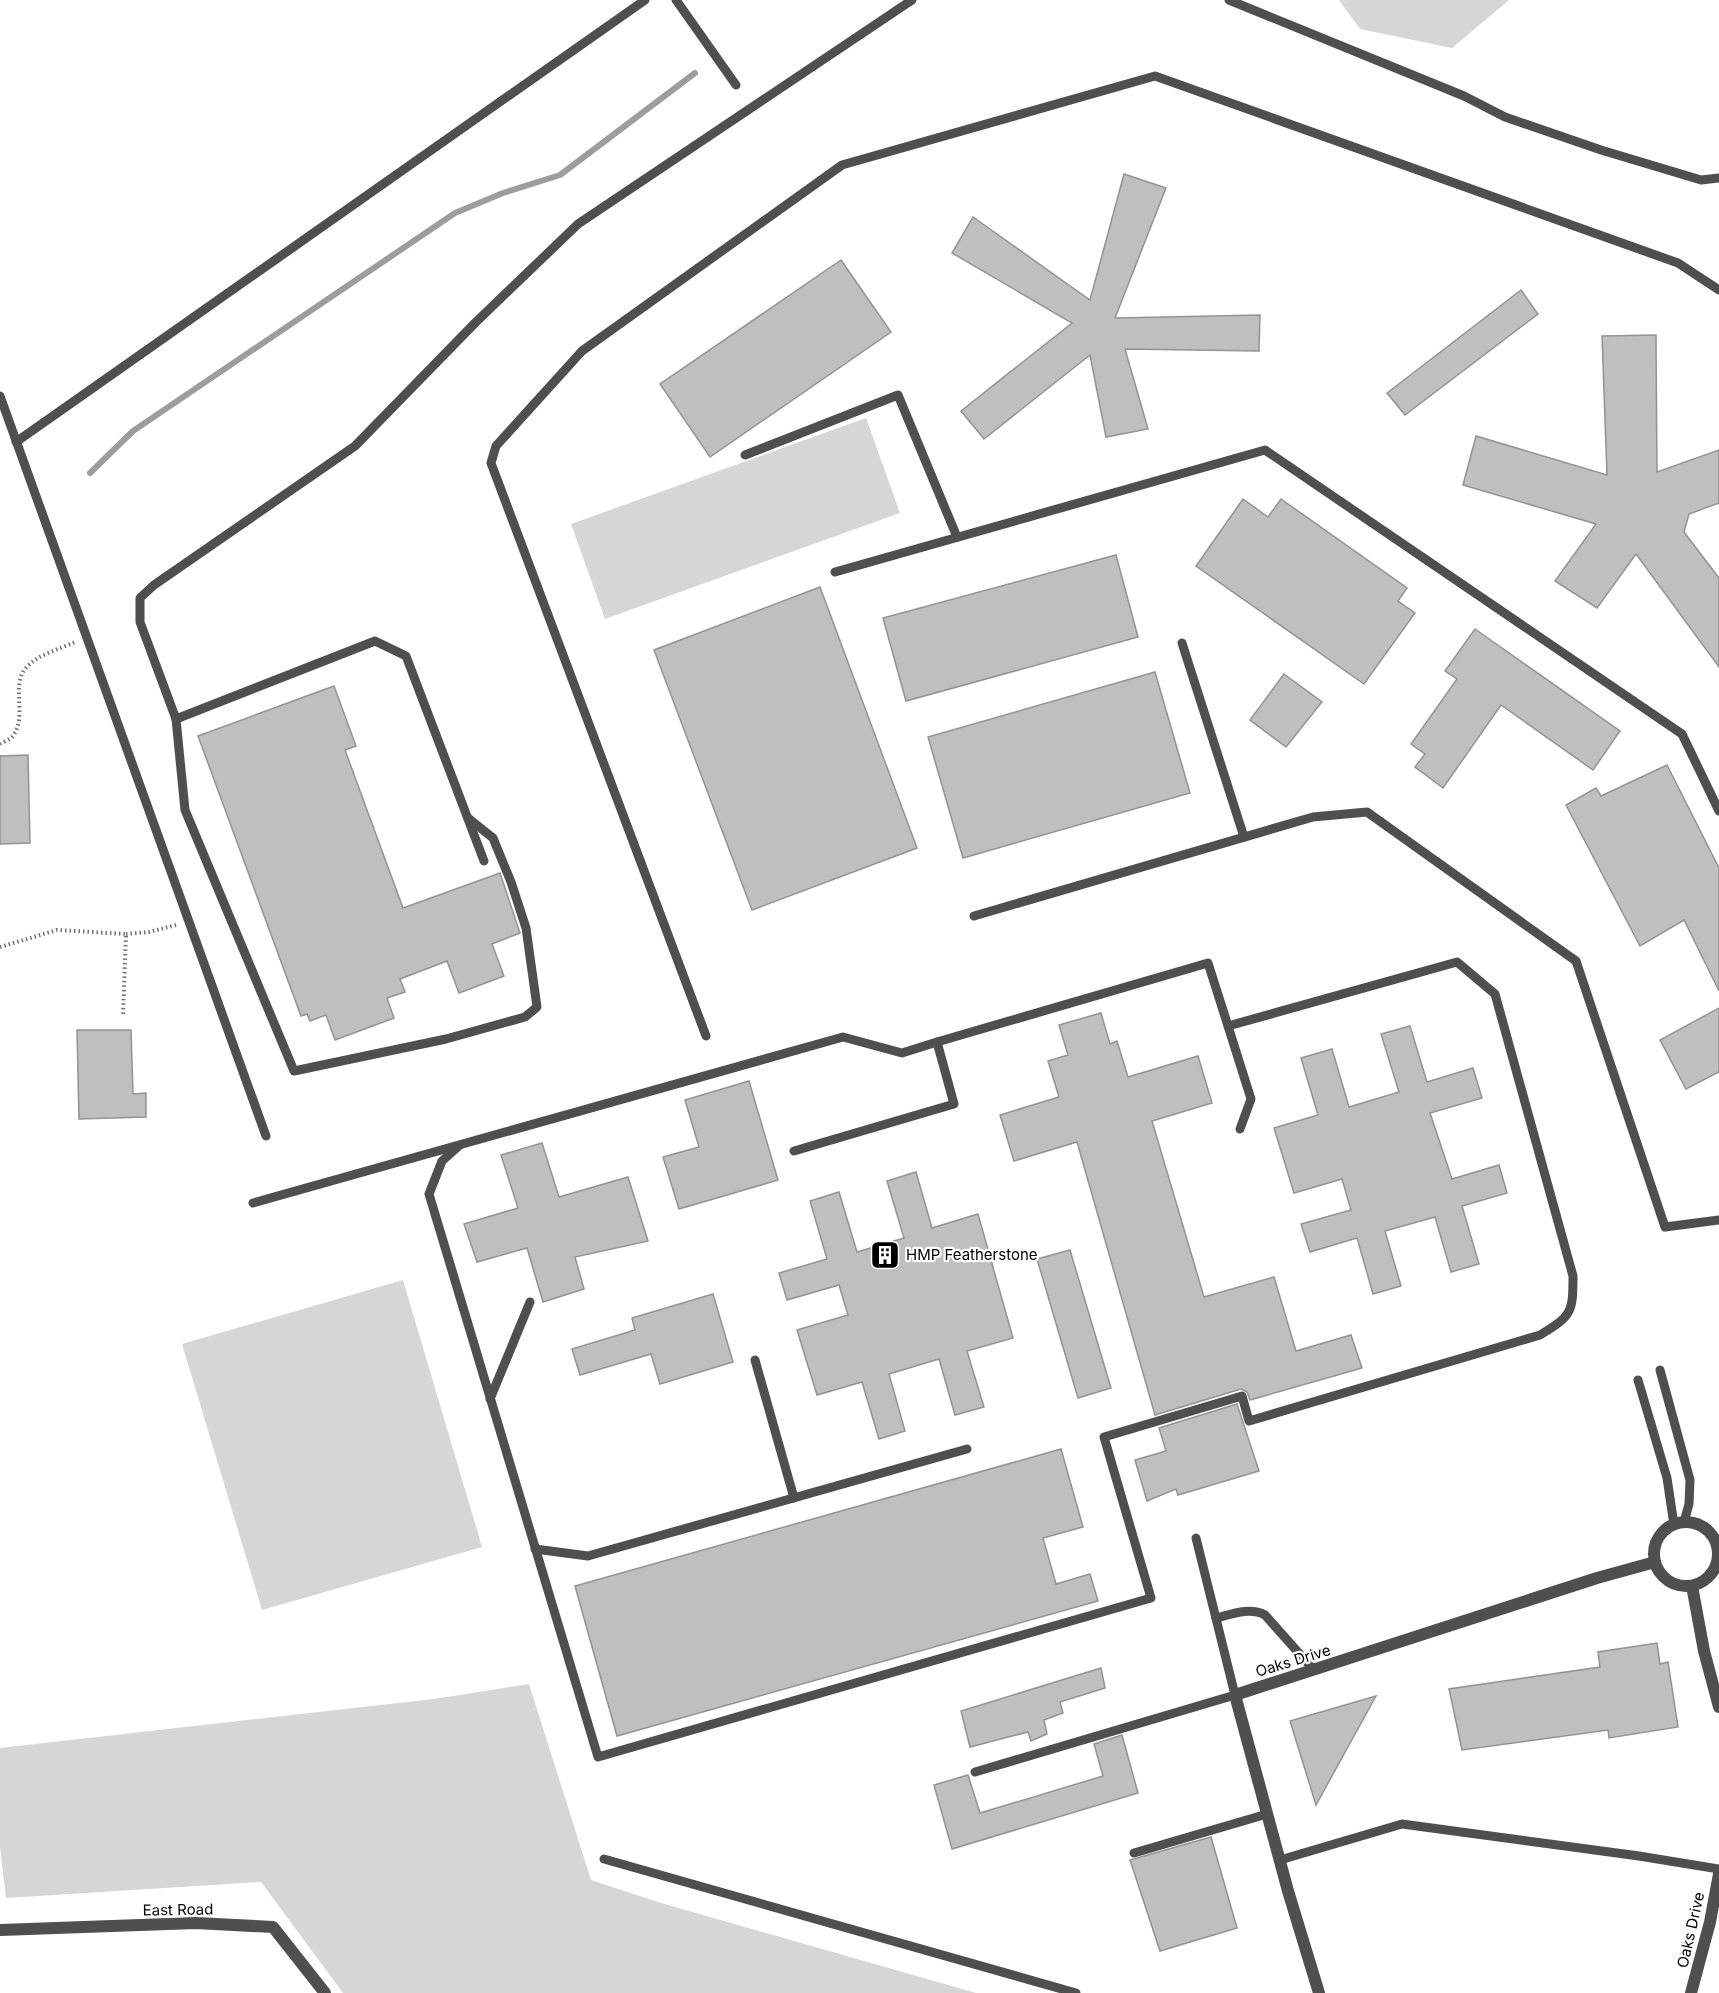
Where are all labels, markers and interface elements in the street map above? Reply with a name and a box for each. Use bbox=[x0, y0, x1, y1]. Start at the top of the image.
building icon: HMP Featherstone bbox=[869, 1239, 901, 1271]
place label: HMP Featherstone bbox=[906, 1245, 1038, 1264]
street label: Oaks Drive bbox=[1253, 1640, 1333, 1681]
street label: Oaks Drive bbox=[1673, 1890, 1708, 1970]
street label: East Road bbox=[142, 1899, 213, 1920]

